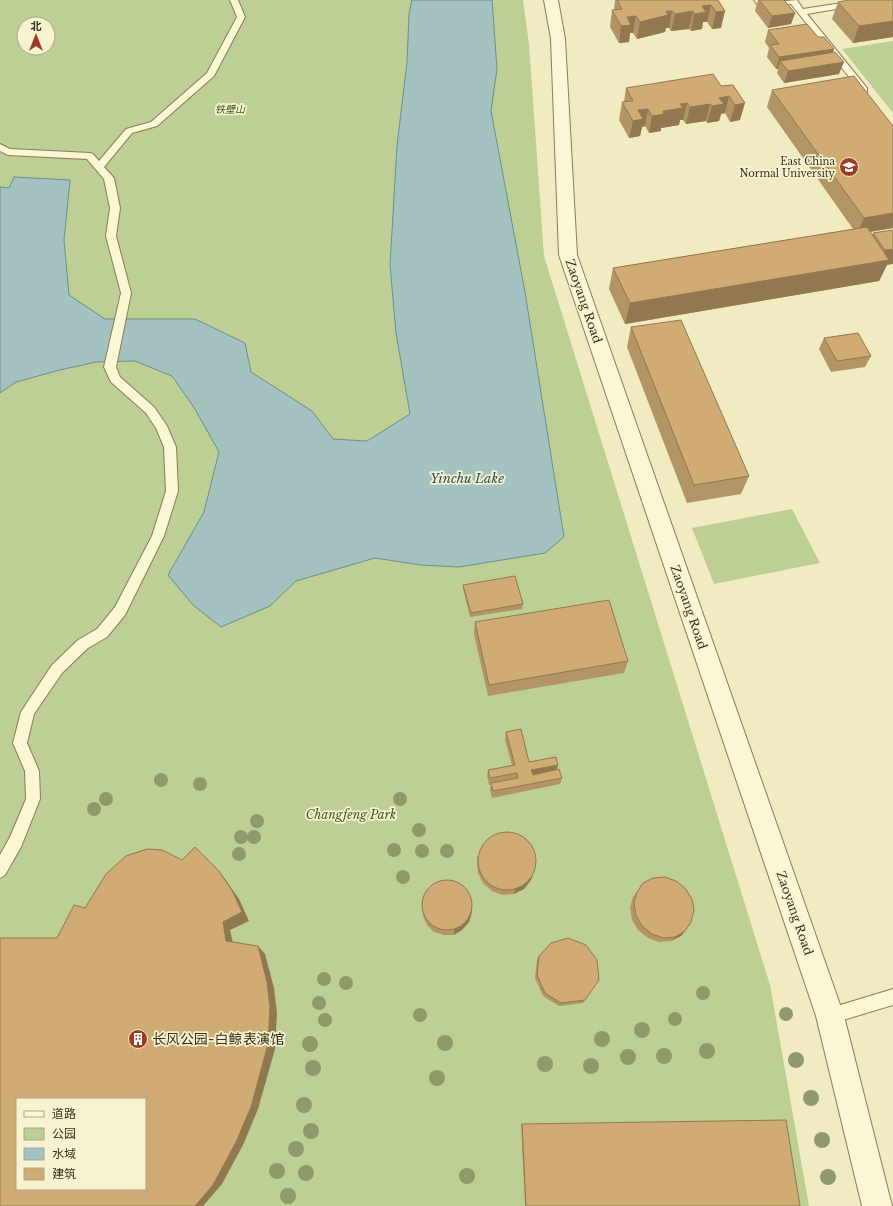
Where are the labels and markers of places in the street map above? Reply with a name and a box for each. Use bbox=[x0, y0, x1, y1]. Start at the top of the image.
place label: East China Normal University bbox=[740, 155, 836, 180]
school or university icon: East China Normal University bbox=[838, 156, 860, 178]
building icon: 长风公园-白鲸表演馆 bbox=[127, 1028, 149, 1050]
place label: 长风公园-白鲸表演馆 bbox=[152, 1030, 284, 1048]

